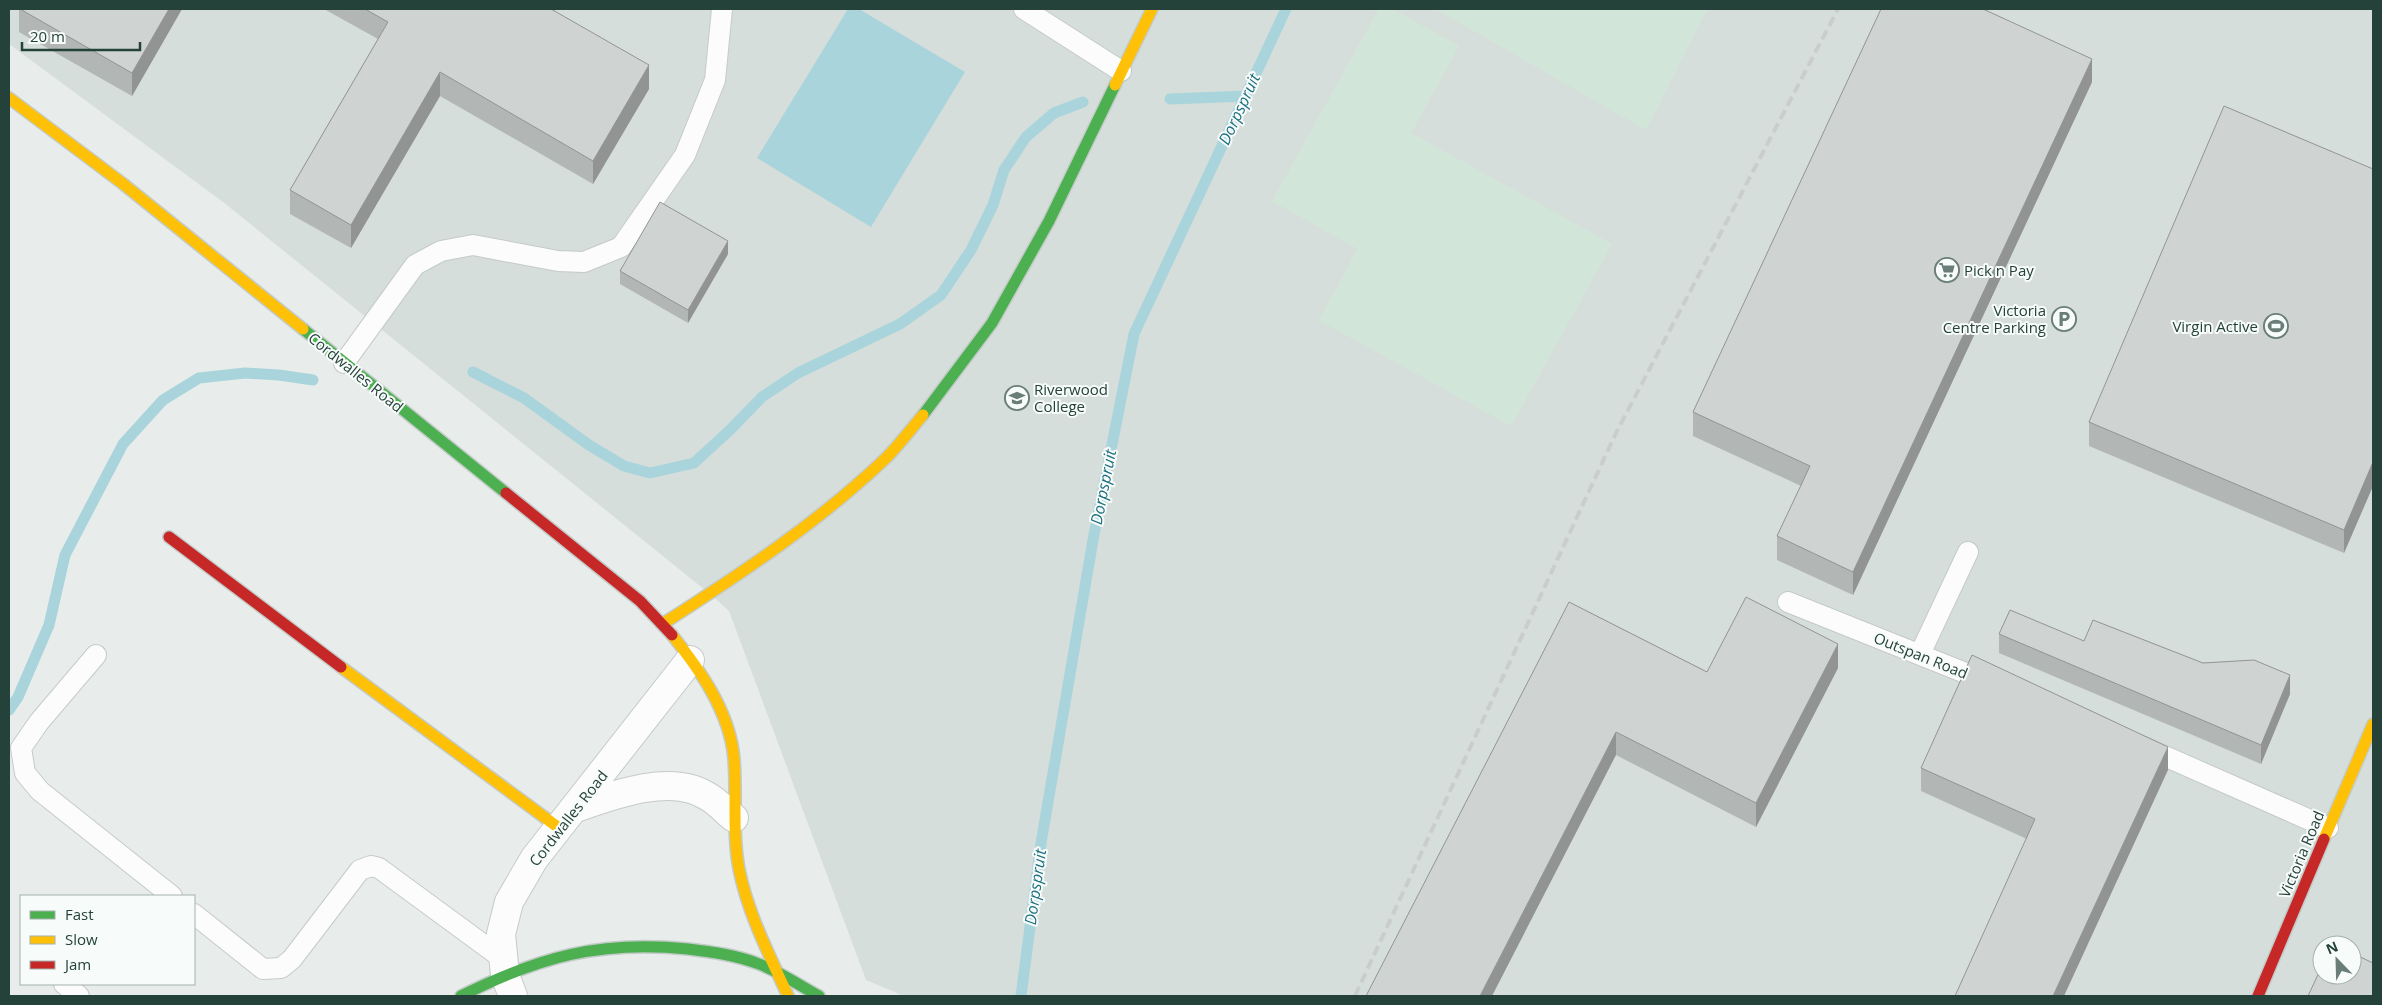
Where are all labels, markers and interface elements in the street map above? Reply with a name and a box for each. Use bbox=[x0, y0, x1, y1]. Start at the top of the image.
scale bar bbox=[22, 20, 140, 52]
text: 20 m bbox=[30, 26, 65, 46]
water label: Dorpspruit bbox=[1213, 69, 1265, 148]
supermarket icon: Pick n Pay bbox=[1934, 257, 1960, 283]
place label: Pick n Pay bbox=[1964, 260, 2034, 280]
place label: Victoria Centre Parking bbox=[1943, 300, 2046, 337]
parking icon: Victoria Centre Parking bbox=[2051, 306, 2077, 332]
sports icon: Virgin Active bbox=[2263, 313, 2289, 339]
place label: Virgin Active bbox=[2172, 316, 2258, 336]
street label: Cordwalles Road bbox=[304, 328, 408, 416]
place label: Riverwood College bbox=[1034, 379, 1108, 416]
school or university icon: Riverwood College bbox=[1004, 385, 1030, 411]
water label: Dorpspruit bbox=[1085, 447, 1121, 527]
street label: Outspan Road bbox=[1871, 627, 1971, 683]
street label: Cordwalles Road bbox=[524, 766, 612, 870]
street label: Victoria Road bbox=[2274, 808, 2328, 900]
water label: Dorpspruit bbox=[1019, 847, 1051, 926]
legend bbox=[20, 895, 195, 985]
text: Fast bbox=[65, 904, 94, 924]
text: Slow bbox=[65, 929, 98, 949]
north arrow bbox=[2312, 935, 2362, 985]
text: N bbox=[2323, 937, 2341, 959]
text: Jam bbox=[63, 954, 91, 974]

